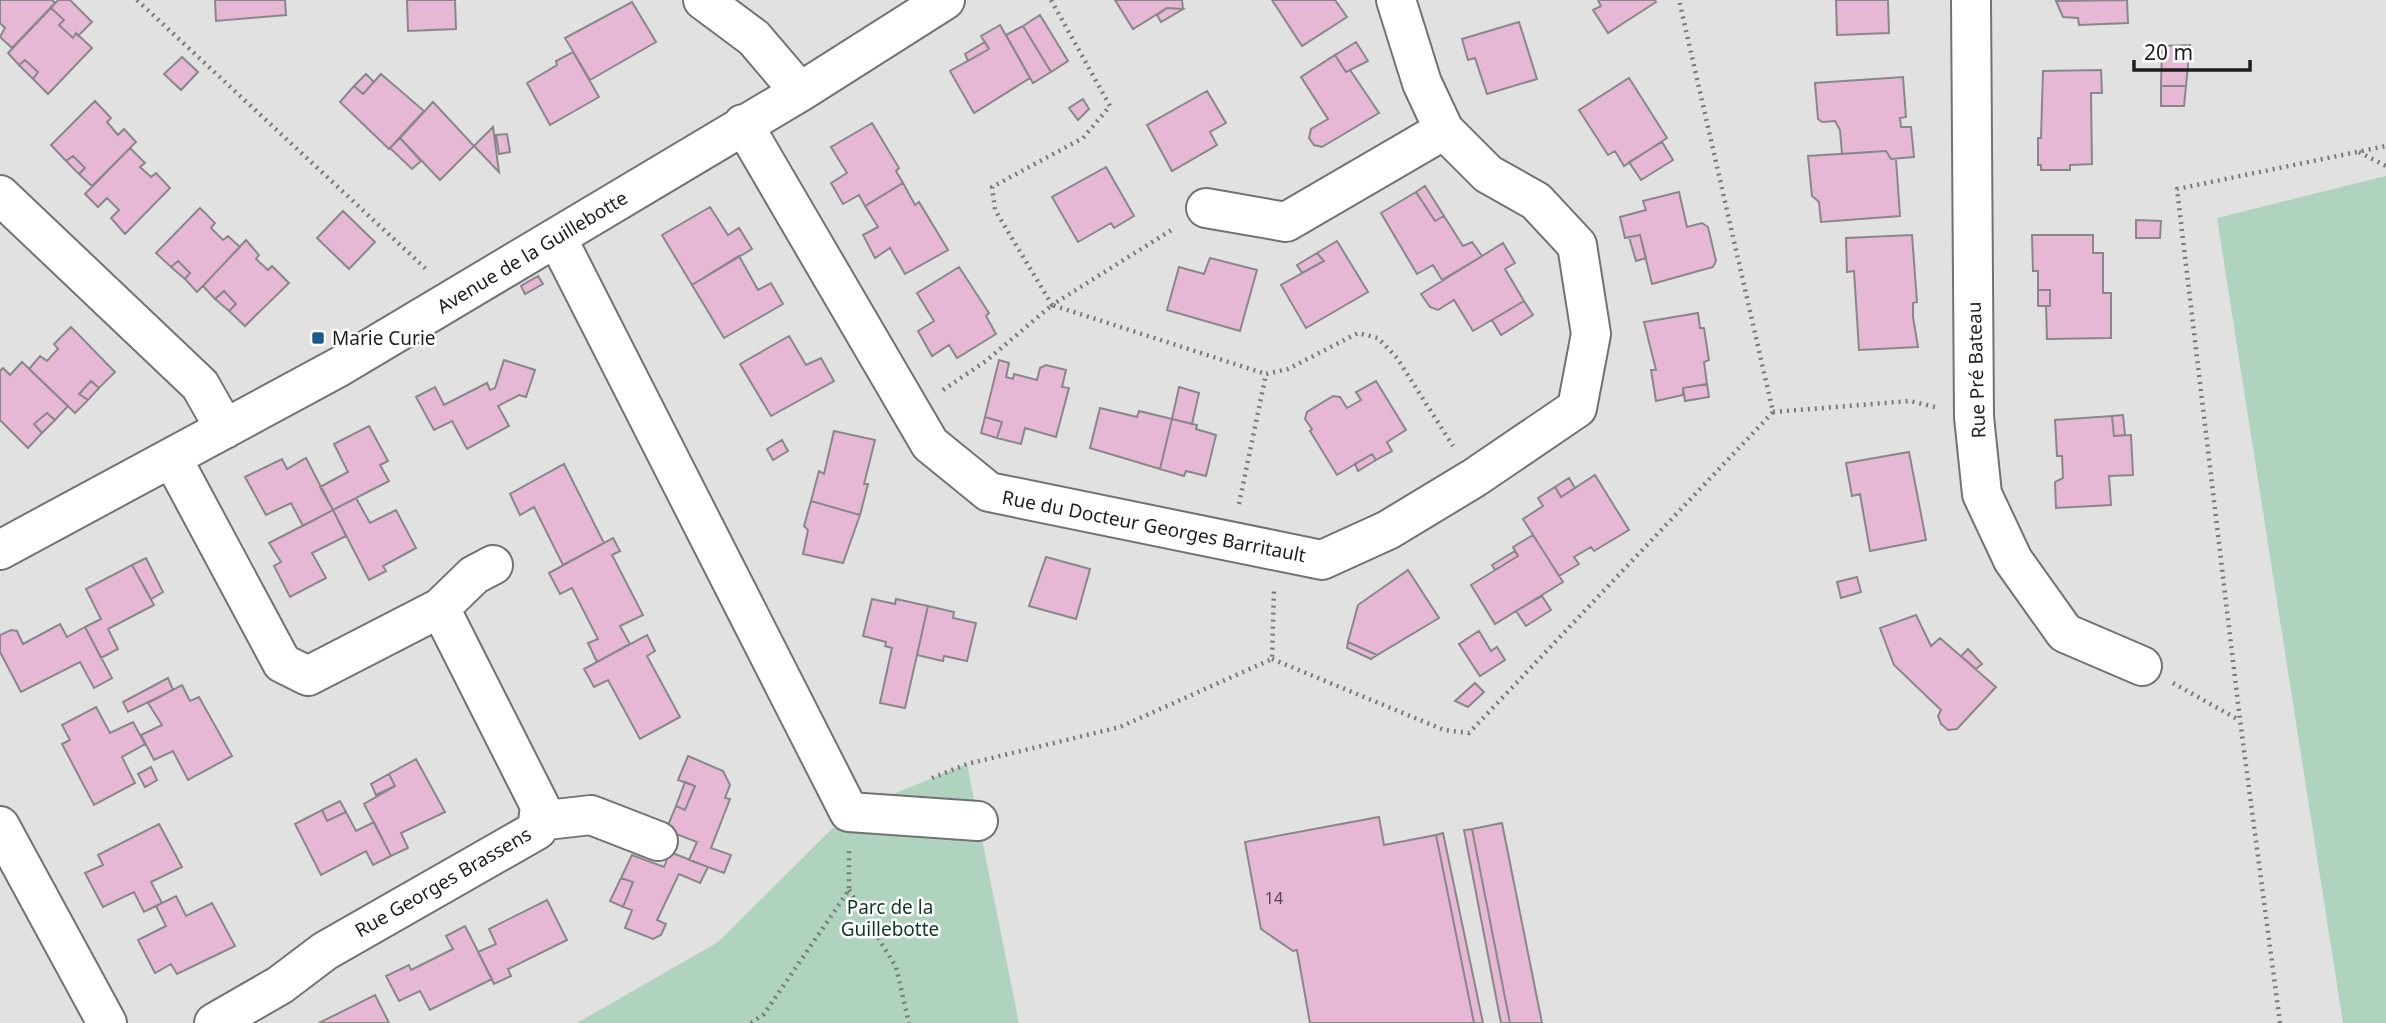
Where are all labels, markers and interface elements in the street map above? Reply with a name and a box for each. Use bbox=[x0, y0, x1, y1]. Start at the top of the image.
scale bar bbox=[2134, 28, 2250, 72]
text: 20 m bbox=[2144, 38, 2193, 66]
street label: Avenue de la Guillebotte bbox=[432, 185, 632, 319]
street label: Rue Pré Bateau bbox=[1961, 301, 1991, 439]
place label: Marie Curie bbox=[332, 325, 436, 351]
marker: Marie Curie bbox=[310, 330, 326, 346]
street label: Rue du Docteur Georges Barritault bbox=[1000, 484, 1308, 568]
street label: Rue Georges Brassens bbox=[350, 821, 536, 943]
house number: 14 bbox=[1265, 887, 1283, 909]
park label: Parc de la Guillebotte bbox=[841, 894, 939, 942]

